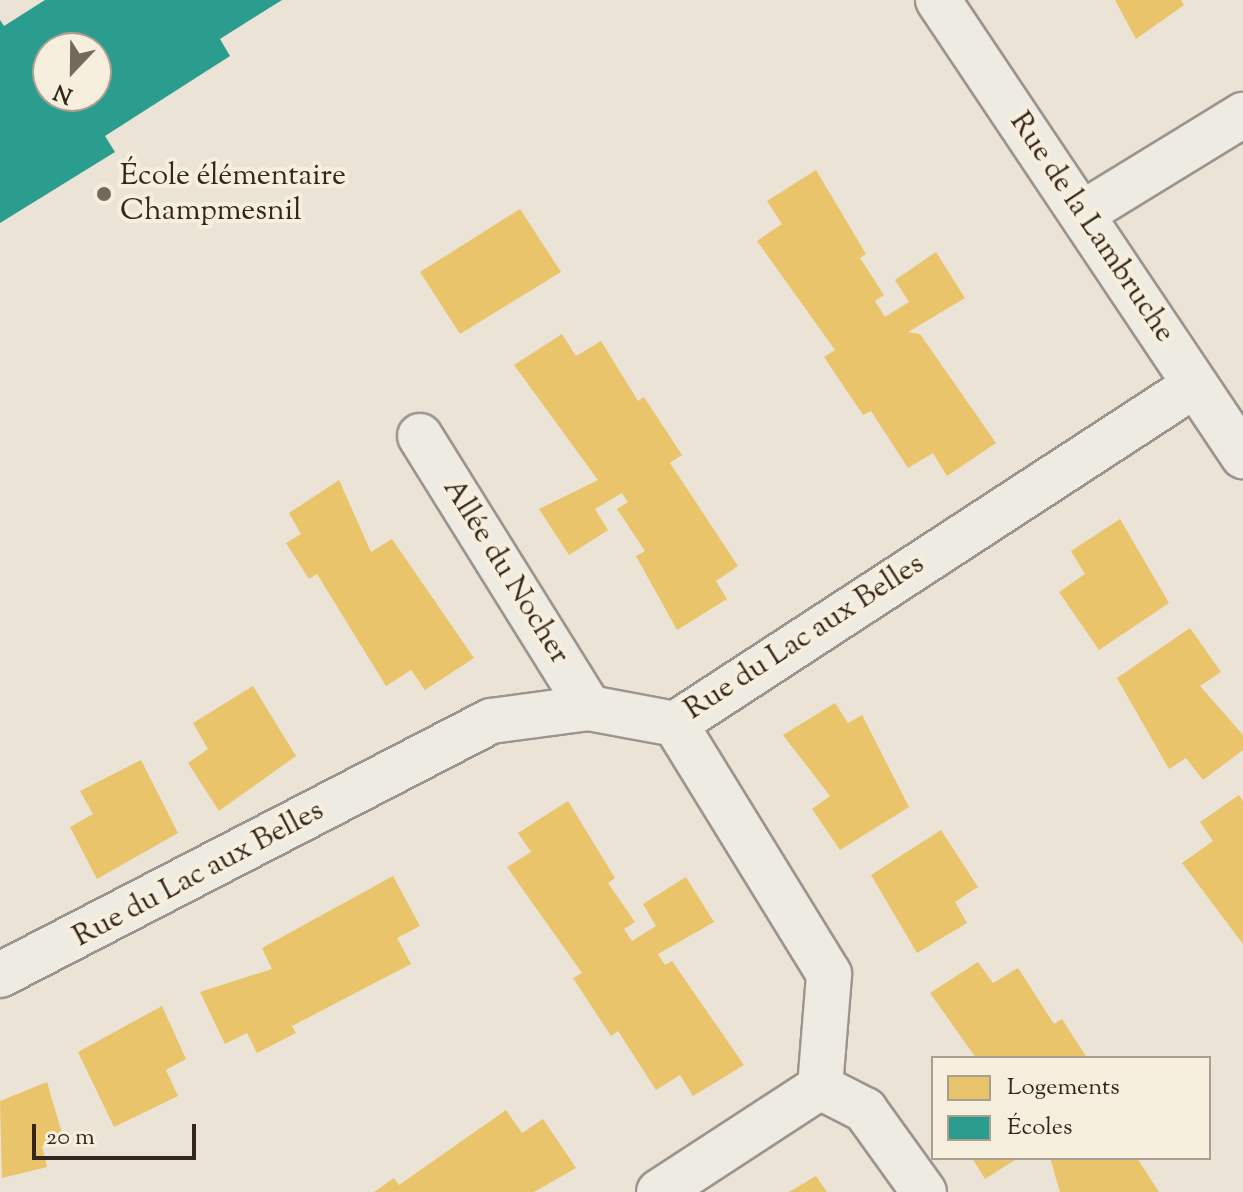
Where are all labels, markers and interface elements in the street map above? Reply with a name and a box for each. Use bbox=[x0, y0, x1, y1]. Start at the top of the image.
north arrow bbox=[32, 32, 112, 112]
text: N bbox=[50, 74, 78, 111]
street label: Rue de la Lambruche bbox=[1001, 106, 1181, 350]
place label: École élémentaire Champmesnil bbox=[120, 159, 346, 230]
marker: École élémentaire Champmesnil bbox=[95, 185, 113, 203]
street label: Allée du Nocher bbox=[434, 473, 576, 671]
street label: Rue du Lac aux Belles bbox=[678, 547, 932, 729]
street label: Rue du Lac aux Belles bbox=[68, 794, 330, 956]
legend bbox=[931, 1056, 1211, 1160]
text: Logements bbox=[1007, 1071, 1120, 1105]
scale bar bbox=[36, 1108, 200, 1158]
text: Écoles bbox=[1007, 1111, 1072, 1145]
text: 20 m bbox=[46, 1121, 95, 1155]

